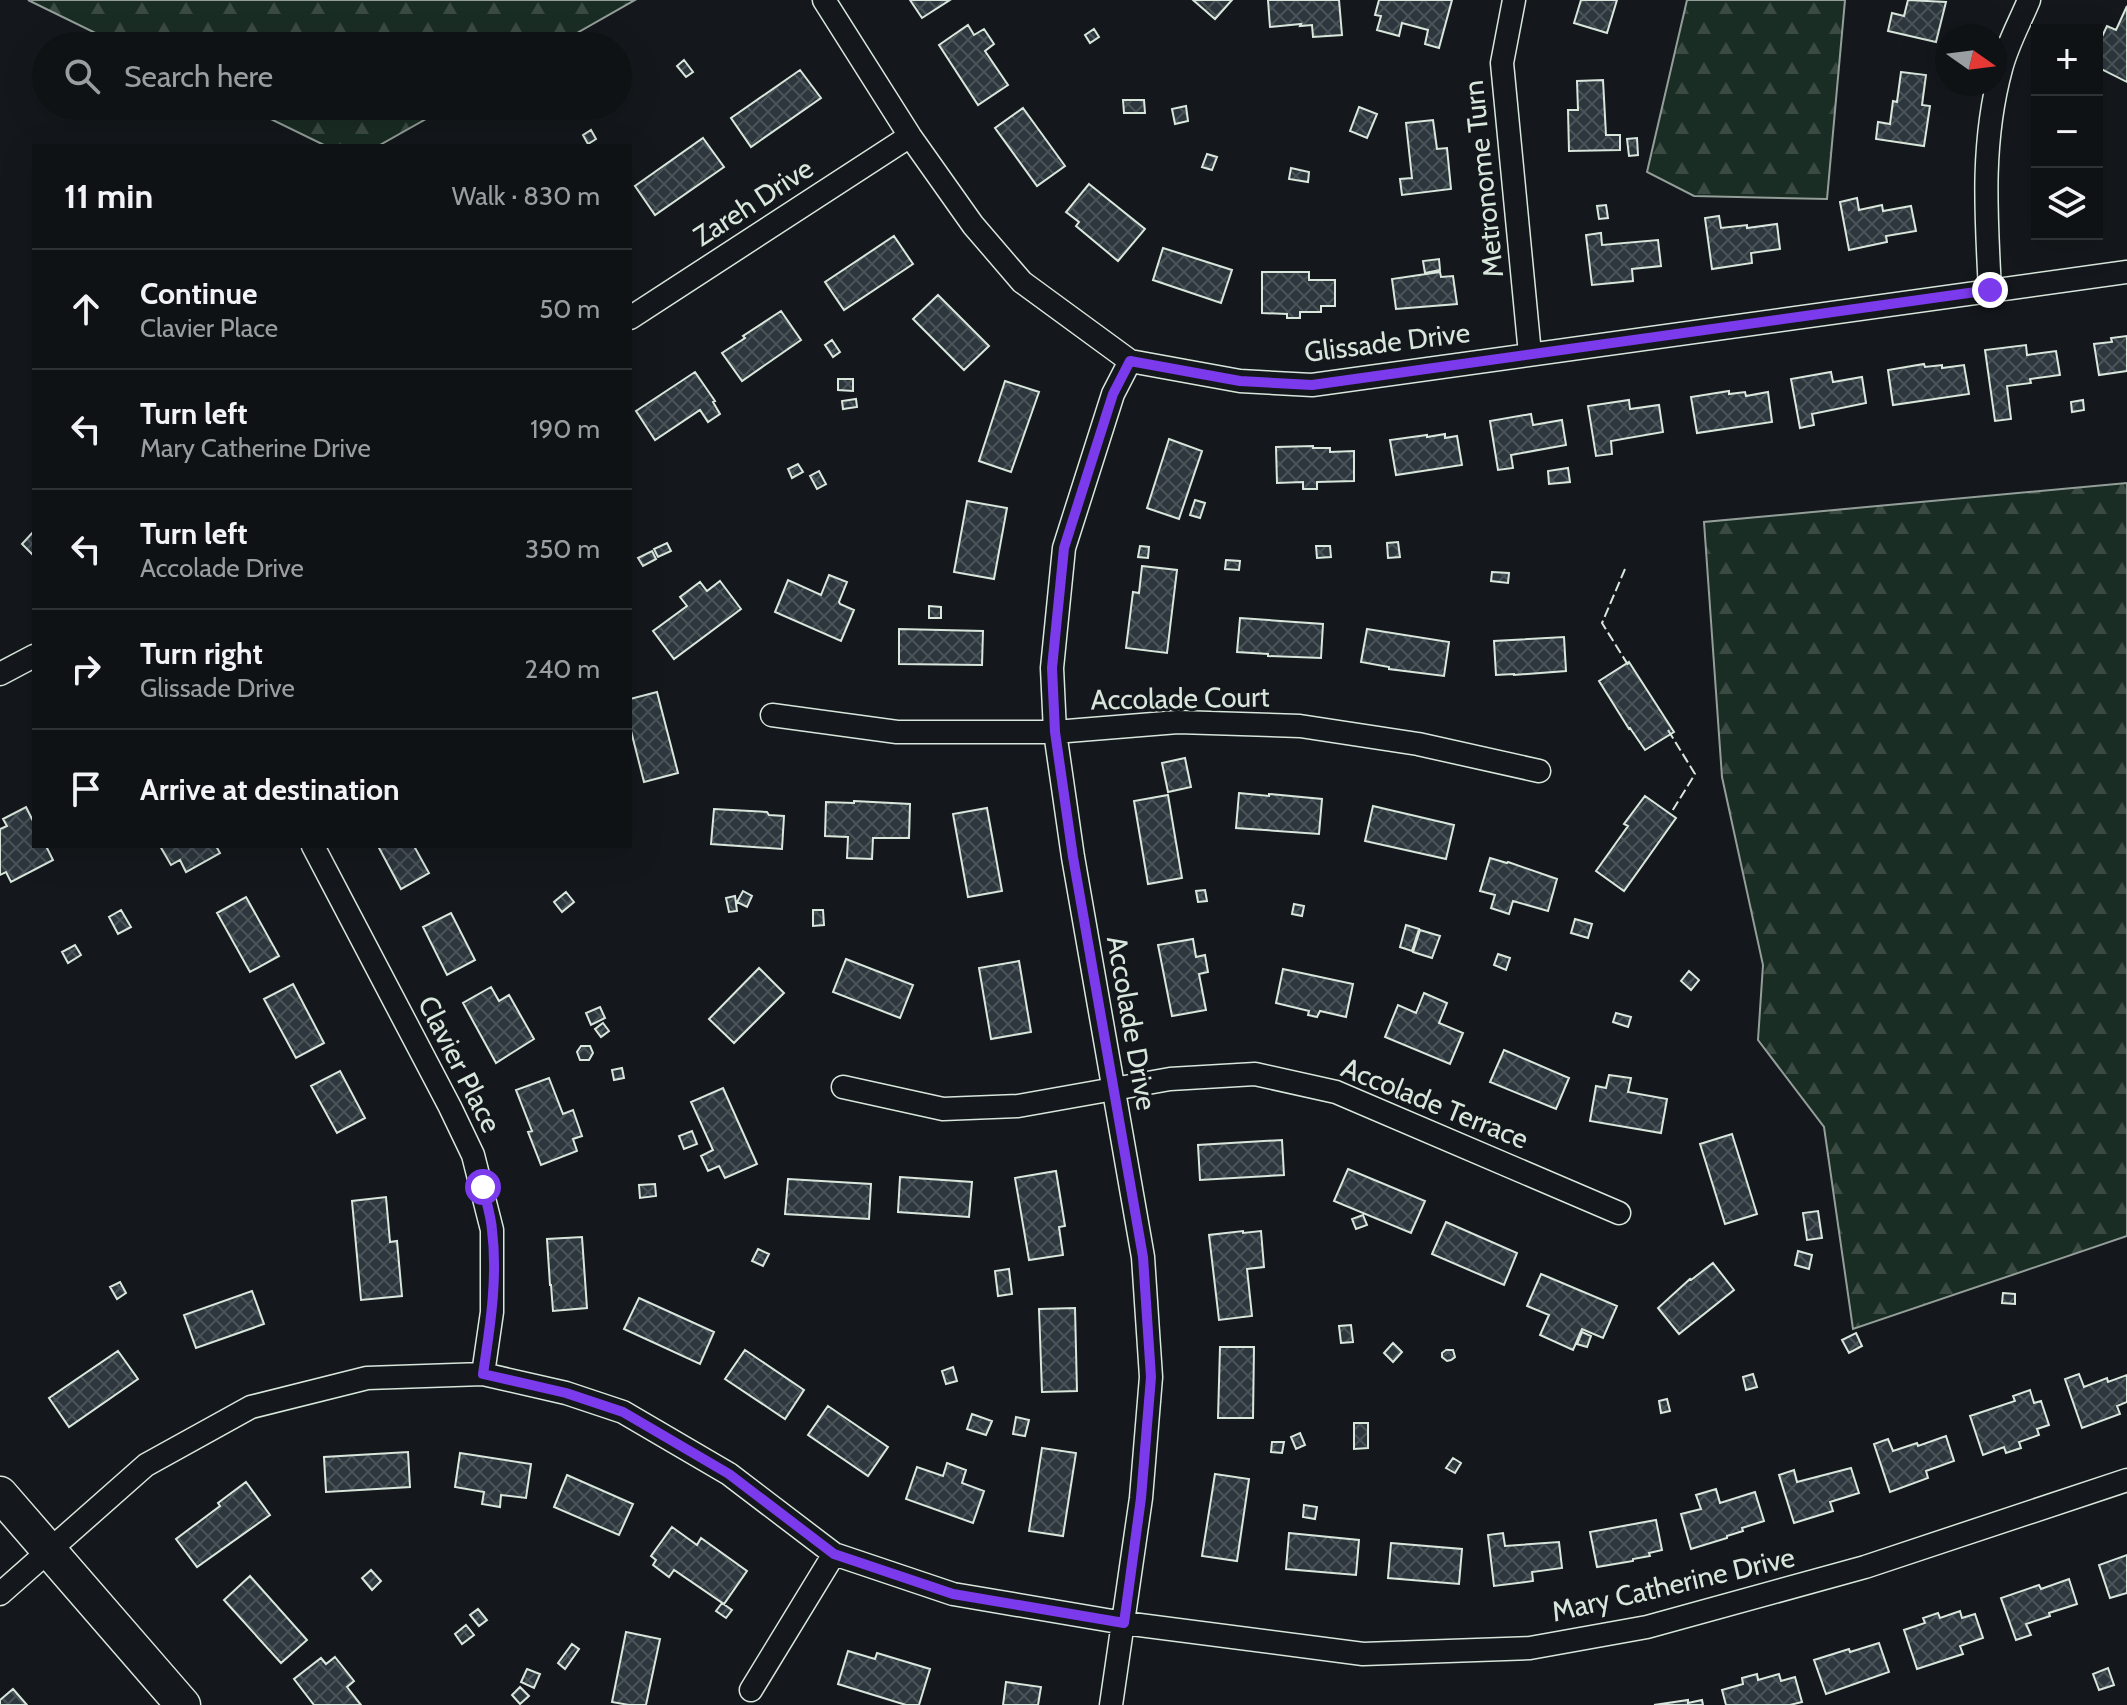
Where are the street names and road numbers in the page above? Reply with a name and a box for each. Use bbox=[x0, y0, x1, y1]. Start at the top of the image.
street label: Metronome Turn bbox=[1456, 79, 1510, 279]
street label: Zareh Drive bbox=[687, 151, 819, 253]
street label: Glissade Drive bbox=[1302, 315, 1472, 369]
street label: Accolade Court bbox=[1090, 679, 1270, 717]
street label: Accolade Drive bbox=[1100, 933, 1164, 1113]
street label: Clavier Place bbox=[411, 990, 509, 1138]
street label: Accolade Terrace bbox=[1337, 1050, 1533, 1156]
street label: Mary Catherine Drive bbox=[1548, 1539, 1798, 1629]

